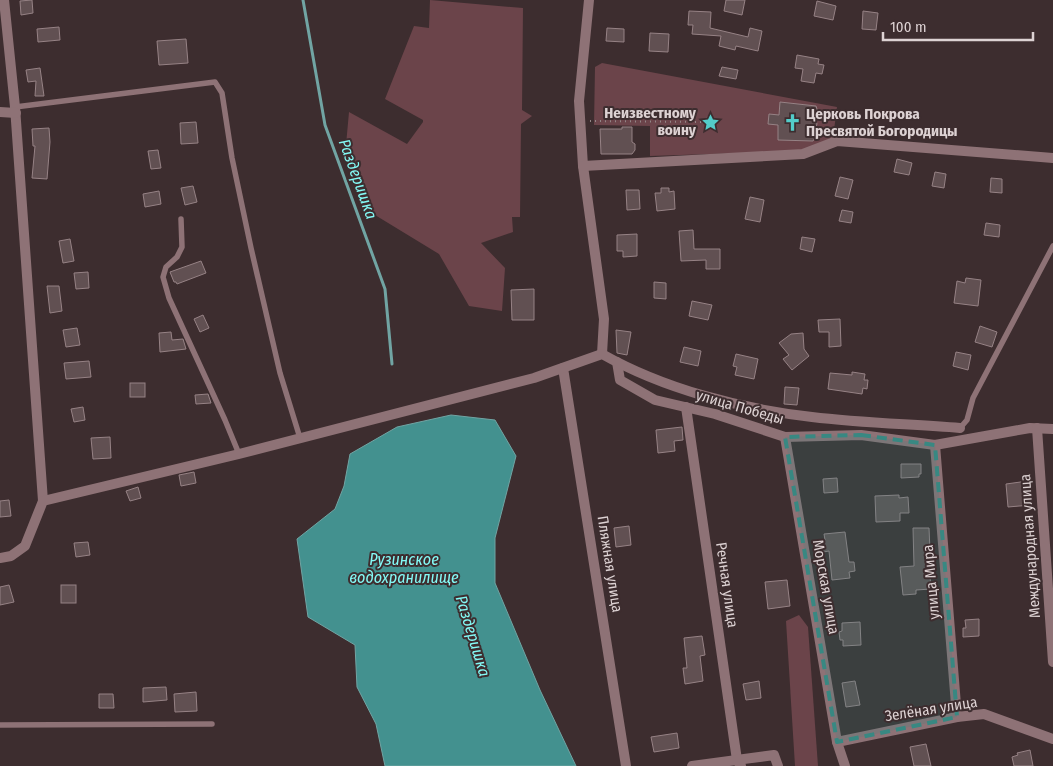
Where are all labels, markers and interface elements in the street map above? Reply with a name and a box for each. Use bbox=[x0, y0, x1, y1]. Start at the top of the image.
scale bar bbox=[883, 10, 1033, 42]
text: 100 m bbox=[890, 18, 927, 36]
place label: Неизвестному воину bbox=[604, 104, 697, 139]
place label: Церковь Покрова Пресвятой Богородицы bbox=[806, 105, 958, 140]
place icon: Неизвестному воину bbox=[700, 112, 720, 132]
church icon: Церковь Покрова Пресвятой Богородицы bbox=[782, 113, 802, 133]
water label: Раздеришка bbox=[335, 136, 381, 222]
street label: улица Победы bbox=[694, 386, 786, 428]
street label: Международная улица bbox=[1016, 473, 1044, 619]
street label: Пляжная улица bbox=[593, 514, 627, 614]
street label: Морская улица bbox=[809, 538, 843, 636]
street label: Речная улица bbox=[712, 541, 742, 629]
street label: улица Мира bbox=[919, 544, 943, 620]
water label: Рузинское водохранилище bbox=[349, 550, 459, 587]
water label: Раздеришка bbox=[452, 593, 494, 679]
street label: Зелёная улица bbox=[883, 693, 979, 725]

